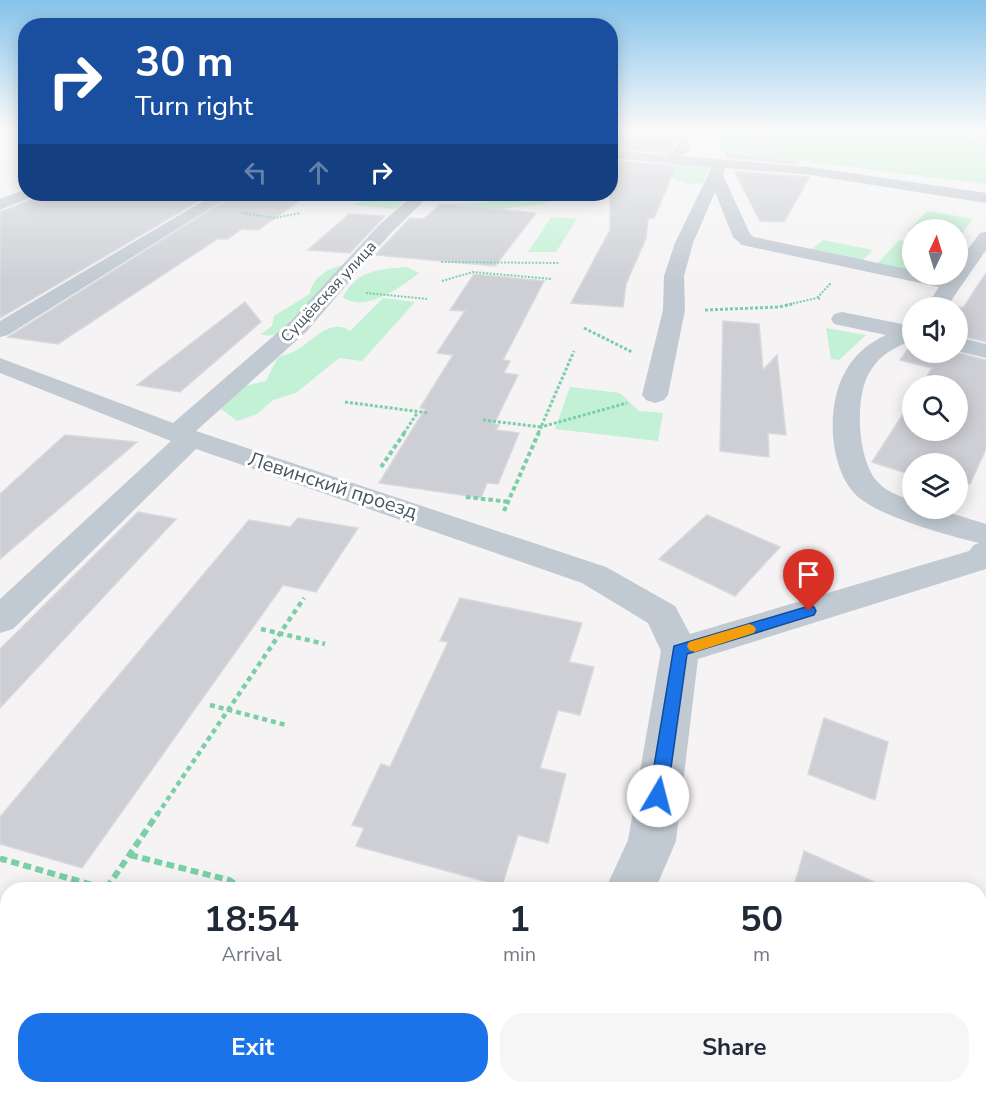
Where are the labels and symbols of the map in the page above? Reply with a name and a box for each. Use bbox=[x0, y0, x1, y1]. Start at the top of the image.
north arrow bbox=[902, 219, 968, 285]
street label: Сущёвская улица bbox=[276, 236, 382, 347]
street label: Левинский проезд bbox=[245, 445, 421, 526]
pin bbox=[783, 549, 834, 611]
position arrow bbox=[626, 764, 690, 828]

